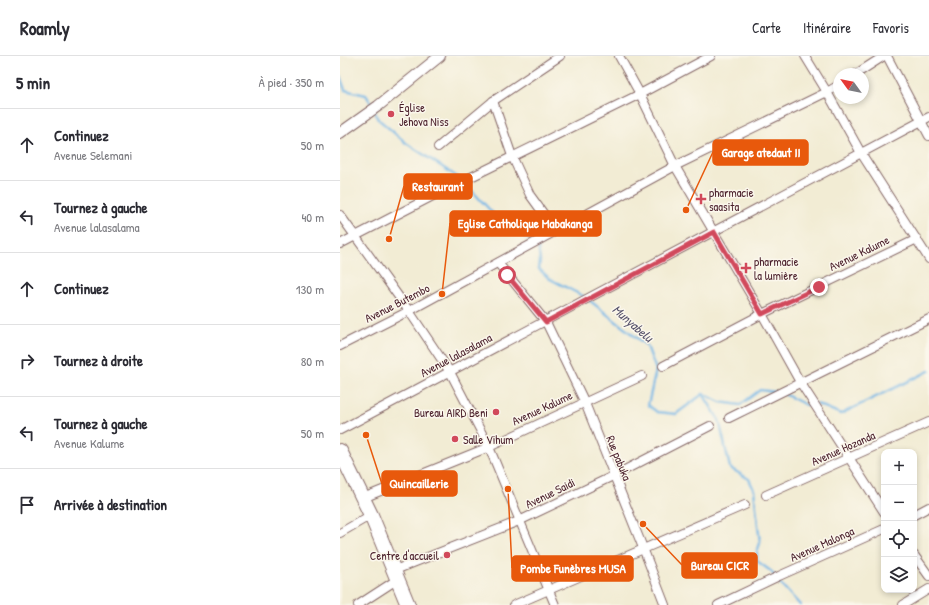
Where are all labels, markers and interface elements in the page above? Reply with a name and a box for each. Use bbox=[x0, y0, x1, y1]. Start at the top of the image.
text: Roamly bbox=[20, 15, 70, 41]
text: Carte bbox=[752, 18, 781, 37]
text: Itinéraire bbox=[803, 18, 851, 37]
text: Favoris bbox=[873, 18, 909, 37]
north arrow bbox=[833, 68, 869, 104]
text: 5 min bbox=[16, 71, 50, 94]
text: À pied · 350 m bbox=[258, 73, 324, 91]
place label: Église Jehova Niss bbox=[399, 99, 449, 130]
marker: Église Jehova Niss bbox=[386, 109, 396, 119]
text: Continuez bbox=[54, 125, 109, 146]
icon: ahead bbox=[16, 134, 38, 156]
text: 50 m bbox=[301, 136, 324, 154]
callout: Garage atedaut II bbox=[713, 140, 808, 165]
text: Garage atedaut II bbox=[721, 143, 801, 162]
text: Avenue Selemani bbox=[54, 146, 132, 164]
callout: Restaurant bbox=[404, 174, 472, 199]
text: Restaurant bbox=[412, 177, 464, 195]
place label: pharmacie saasita bbox=[709, 184, 754, 215]
marker: pharmacie saasita bbox=[696, 194, 706, 204]
text: Tournez à gauche bbox=[54, 197, 147, 218]
icon: left bbox=[16, 206, 38, 228]
text: 40 m bbox=[301, 208, 324, 226]
callout: Eglise Catholique Mabakanga bbox=[450, 211, 601, 236]
text: Eglise Catholique Mabakanga bbox=[458, 214, 593, 233]
text: Avenue lalasalama bbox=[54, 218, 140, 236]
street label: Avenue Kalume bbox=[826, 231, 892, 275]
place label: pharmacie la lumière bbox=[754, 253, 799, 284]
marker: pharmacie la lumière bbox=[741, 263, 751, 273]
route start bbox=[498, 266, 516, 284]
icon: ahead bbox=[16, 278, 38, 300]
text: Continuez bbox=[54, 278, 109, 299]
route end bbox=[810, 278, 828, 296]
street label: Avenue Butembo bbox=[362, 279, 433, 327]
text: 130 m bbox=[296, 280, 324, 298]
water label: Munyabelu bbox=[609, 300, 659, 347]
street label: Avenue lalasalama bbox=[417, 329, 495, 381]
icon: right bbox=[16, 350, 38, 372]
text: Tournez à droite bbox=[54, 350, 143, 371]
text: 80 m bbox=[301, 352, 324, 370]
street label: Avenue Kalume bbox=[509, 386, 575, 429]
place label: Bureau AIRD Beni bbox=[414, 404, 488, 421]
marker: Bureau AIRD Beni bbox=[491, 407, 501, 417]
text: Tournez à gauche bbox=[54, 413, 147, 434]
icon: left bbox=[16, 422, 38, 444]
text: 50 m bbox=[301, 424, 324, 442]
street label: Avenue Hozanda bbox=[808, 426, 878, 470]
place label: Salle Vihum bbox=[463, 431, 513, 448]
street label: Rue pabuka bbox=[602, 433, 636, 483]
text: Avenue Kalume bbox=[54, 434, 125, 452]
marker: Salle Vihum bbox=[450, 434, 460, 444]
map controls bbox=[881, 449, 917, 593]
button: + bbox=[881, 449, 917, 485]
callout: Quincaillerie bbox=[382, 471, 457, 496]
text: Quincaillerie bbox=[389, 474, 450, 492]
street label: Avenue Saidi bbox=[522, 474, 578, 512]
button: − bbox=[881, 485, 917, 521]
icon: arrive bbox=[16, 494, 38, 516]
text: Arrivée à destination bbox=[54, 494, 167, 515]
button: locate bbox=[881, 521, 917, 557]
street label: Avenue Malonga bbox=[787, 522, 857, 566]
place label: Centre d'accueil bbox=[370, 547, 440, 564]
marker: Centre d'accueil bbox=[442, 550, 452, 560]
callout: Bureau CICR bbox=[682, 553, 757, 578]
callout: Pombe Funèbres MUSA bbox=[512, 556, 633, 581]
text: Bureau CICR bbox=[691, 556, 749, 574]
button: layers bbox=[881, 557, 917, 593]
text: Pombe Funèbres MUSA bbox=[520, 559, 627, 577]

